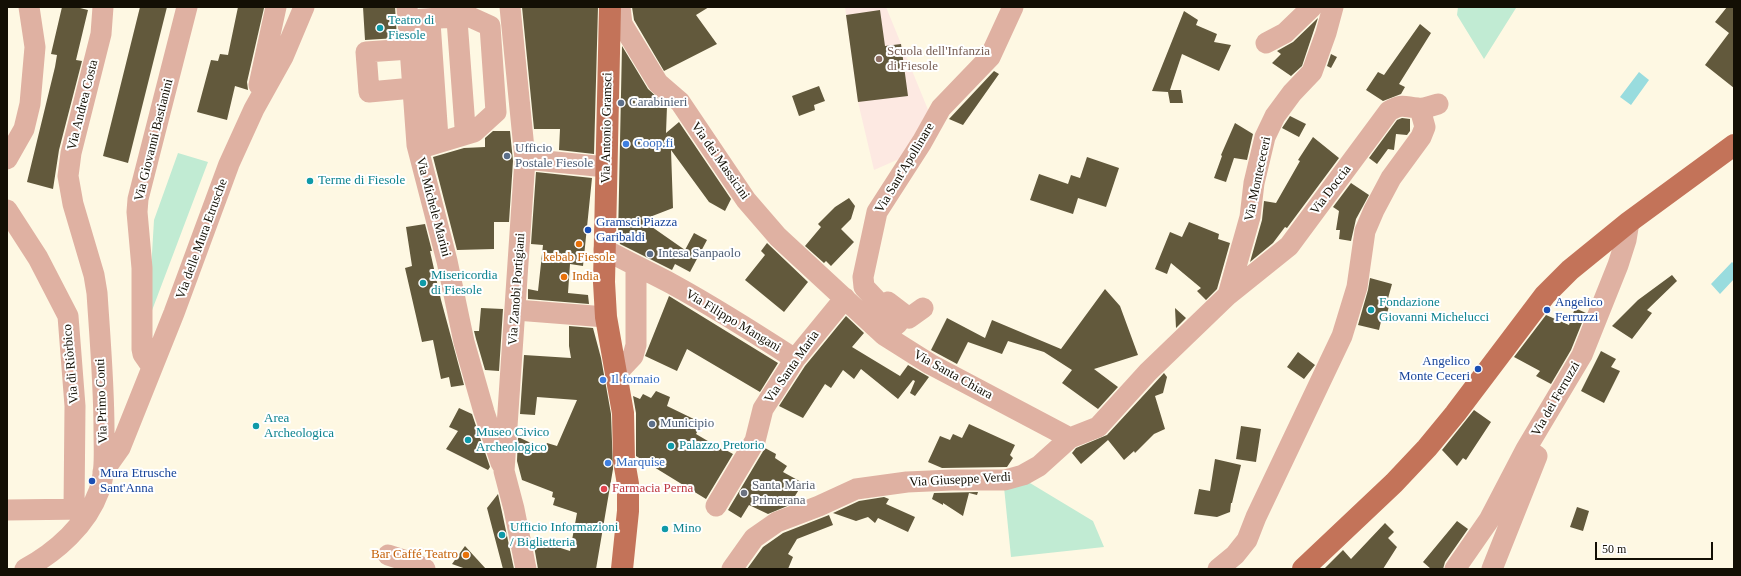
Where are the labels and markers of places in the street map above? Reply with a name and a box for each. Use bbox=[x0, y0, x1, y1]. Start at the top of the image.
place label: Teatro di Fiesole bbox=[388, 13, 434, 44]
marker: Teatro di Fiesole bbox=[375, 23, 385, 33]
place label: Scuola dell'Infanzia di Fiesole bbox=[887, 44, 990, 75]
marker: Scuola dell'Infanzia di Fiesole bbox=[874, 54, 884, 64]
place label: Carabinieri bbox=[629, 95, 687, 111]
marker: Carabinieri bbox=[616, 98, 626, 108]
place label: Coop.fi bbox=[634, 136, 673, 152]
marker: Coop.fi bbox=[621, 139, 631, 149]
place label: Ufficio Postale Fiesole bbox=[515, 141, 593, 172]
marker: Ufficio Postale Fiesole bbox=[502, 151, 512, 161]
place label: Terme di Fiesole bbox=[318, 173, 405, 189]
marker: Terme di Fiesole bbox=[305, 176, 315, 186]
place label: Gramsci Piazza Garibaldi bbox=[596, 215, 677, 246]
marker: Gramsci Piazza Garibaldi bbox=[583, 225, 593, 235]
marker: kebab Fiesole bbox=[574, 239, 584, 249]
place label: Intesa Sanpaolo bbox=[658, 246, 741, 262]
marker: Intesa Sanpaolo bbox=[645, 249, 655, 259]
place label: kebab Fiesole bbox=[543, 250, 615, 266]
place label: Misericordia di Fiesole bbox=[431, 268, 497, 299]
place label: India bbox=[572, 269, 599, 285]
marker: India bbox=[559, 272, 569, 282]
marker: Misericordia di Fiesole bbox=[418, 278, 428, 288]
place label: Fondazione Giovanni Michelucci bbox=[1379, 295, 1489, 326]
place label: Angelico Ferruzzi bbox=[1555, 295, 1603, 326]
marker: Fondazione Giovanni Michelucci bbox=[1366, 305, 1376, 315]
marker: Angelico Ferruzzi bbox=[1542, 305, 1552, 315]
place label: Angelico Monte Ceceri bbox=[1399, 354, 1470, 385]
marker: Angelico Monte Ceceri bbox=[1473, 364, 1483, 374]
place label: Il fornaio bbox=[611, 372, 660, 388]
marker: Il fornaio bbox=[598, 375, 608, 385]
place label: Area Archeologica bbox=[264, 411, 334, 442]
place label: Municipio bbox=[660, 416, 714, 432]
marker: Municipio bbox=[647, 419, 657, 429]
marker: Area Archeologica bbox=[251, 421, 261, 431]
place label: Museo Civico Archeologico bbox=[476, 425, 549, 456]
marker: Museo Civico Archeologico bbox=[463, 435, 473, 445]
place label: Palazzo Pretorio bbox=[679, 438, 765, 454]
marker: Palazzo Pretorio bbox=[666, 441, 676, 451]
place label: Marquise bbox=[616, 455, 665, 471]
marker: Marquise bbox=[603, 458, 613, 468]
place label: Mura Etrusche Sant'Anna bbox=[100, 466, 177, 497]
marker: Mura Etrusche Sant'Anna bbox=[87, 476, 97, 486]
place label: Santa Maria Primerana bbox=[752, 478, 815, 509]
place label: Farmacia Perna bbox=[612, 481, 693, 497]
marker: Farmacia Perna bbox=[599, 484, 609, 494]
marker: Santa Maria Primerana bbox=[739, 488, 749, 498]
place label: Ufficio Informazioni / Biglietteria bbox=[510, 520, 618, 551]
place label: Mino bbox=[673, 521, 701, 537]
marker: Mino bbox=[660, 524, 670, 534]
marker: Ufficio Informazioni / Biglietteria bbox=[497, 530, 507, 540]
place label: Bar Caffé Teatro bbox=[371, 547, 458, 563]
marker: Bar Caffé Teatro bbox=[461, 550, 471, 560]

